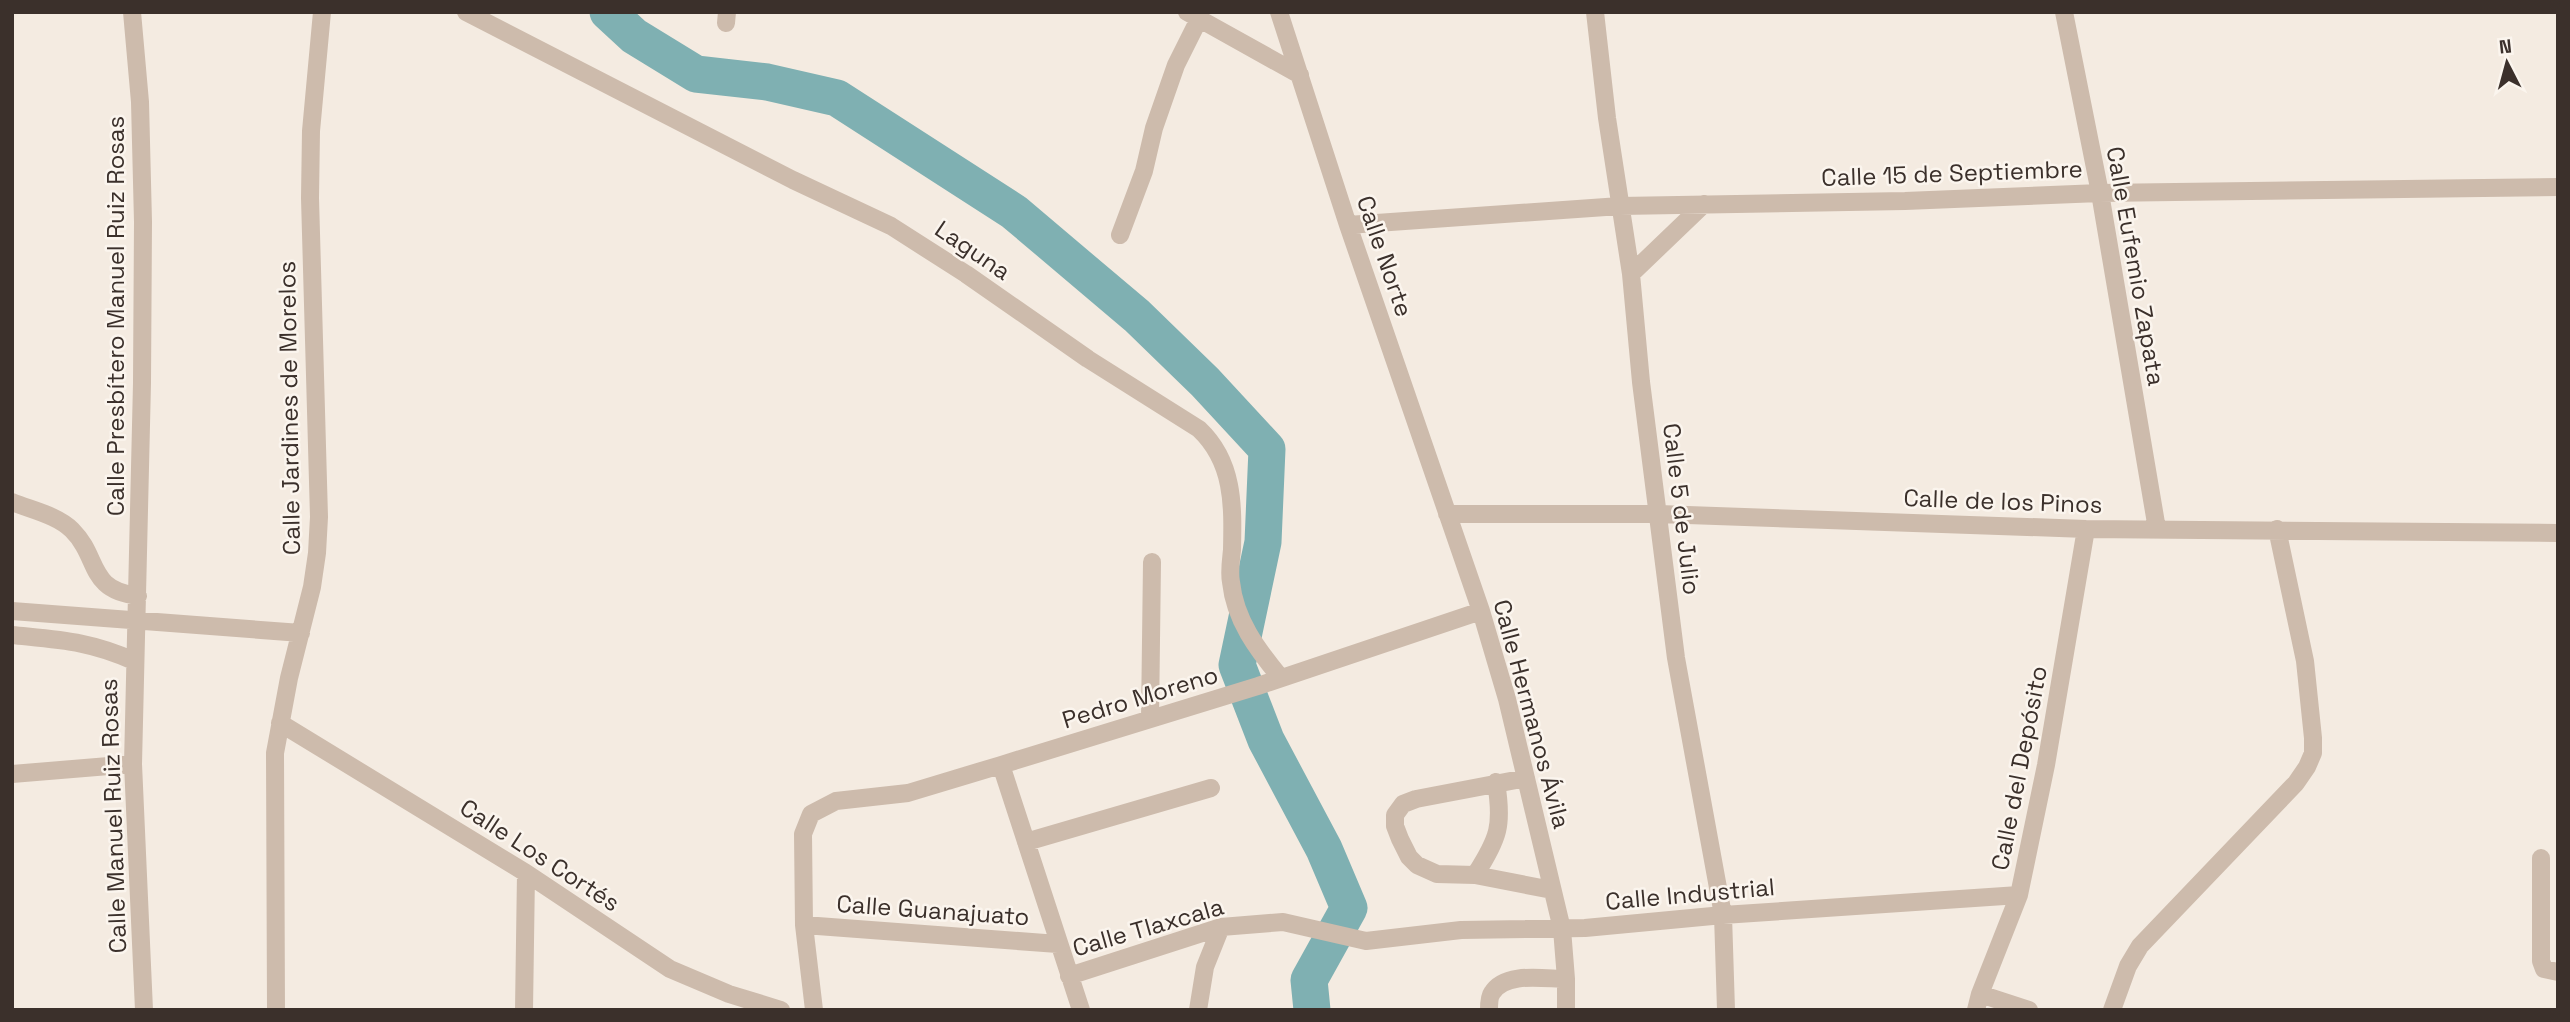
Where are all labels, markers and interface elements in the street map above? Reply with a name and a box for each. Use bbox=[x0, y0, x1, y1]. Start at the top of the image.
north arrow bbox=[2472, 28, 2542, 98]
text: N bbox=[2498, 33, 2513, 60]
street label: Calle Presbítero Manuel Ruiz Rosas bbox=[100, 116, 131, 516]
street label: Calle Eufemio Zapata bbox=[2100, 144, 2172, 388]
street label: Calle 15 de Septiembre bbox=[1821, 153, 2083, 193]
street label: Calle Norte bbox=[1350, 191, 1420, 321]
street label: Laguna bbox=[929, 213, 1017, 287]
street label: Calle Jardines de Morelos bbox=[271, 261, 307, 555]
street label: Calle 5 de Julio bbox=[1656, 421, 1708, 597]
street label: Calle de los Pinos bbox=[1903, 482, 2103, 520]
street label: Calle Hermanos Ávila bbox=[1486, 596, 1578, 832]
street label: Pedro Moreno bbox=[1058, 659, 1222, 735]
street label: Calle del Depósito bbox=[1984, 663, 2054, 873]
street label: Calle Manuel Ruiz Rosas bbox=[93, 678, 133, 954]
street label: Calle Los Cortés bbox=[454, 792, 626, 918]
street label: Calle Industrial bbox=[1604, 871, 1776, 917]
street label: Calle Guanajuato bbox=[836, 888, 1030, 932]
street label: Calle Tlaxcala bbox=[1069, 891, 1227, 963]

